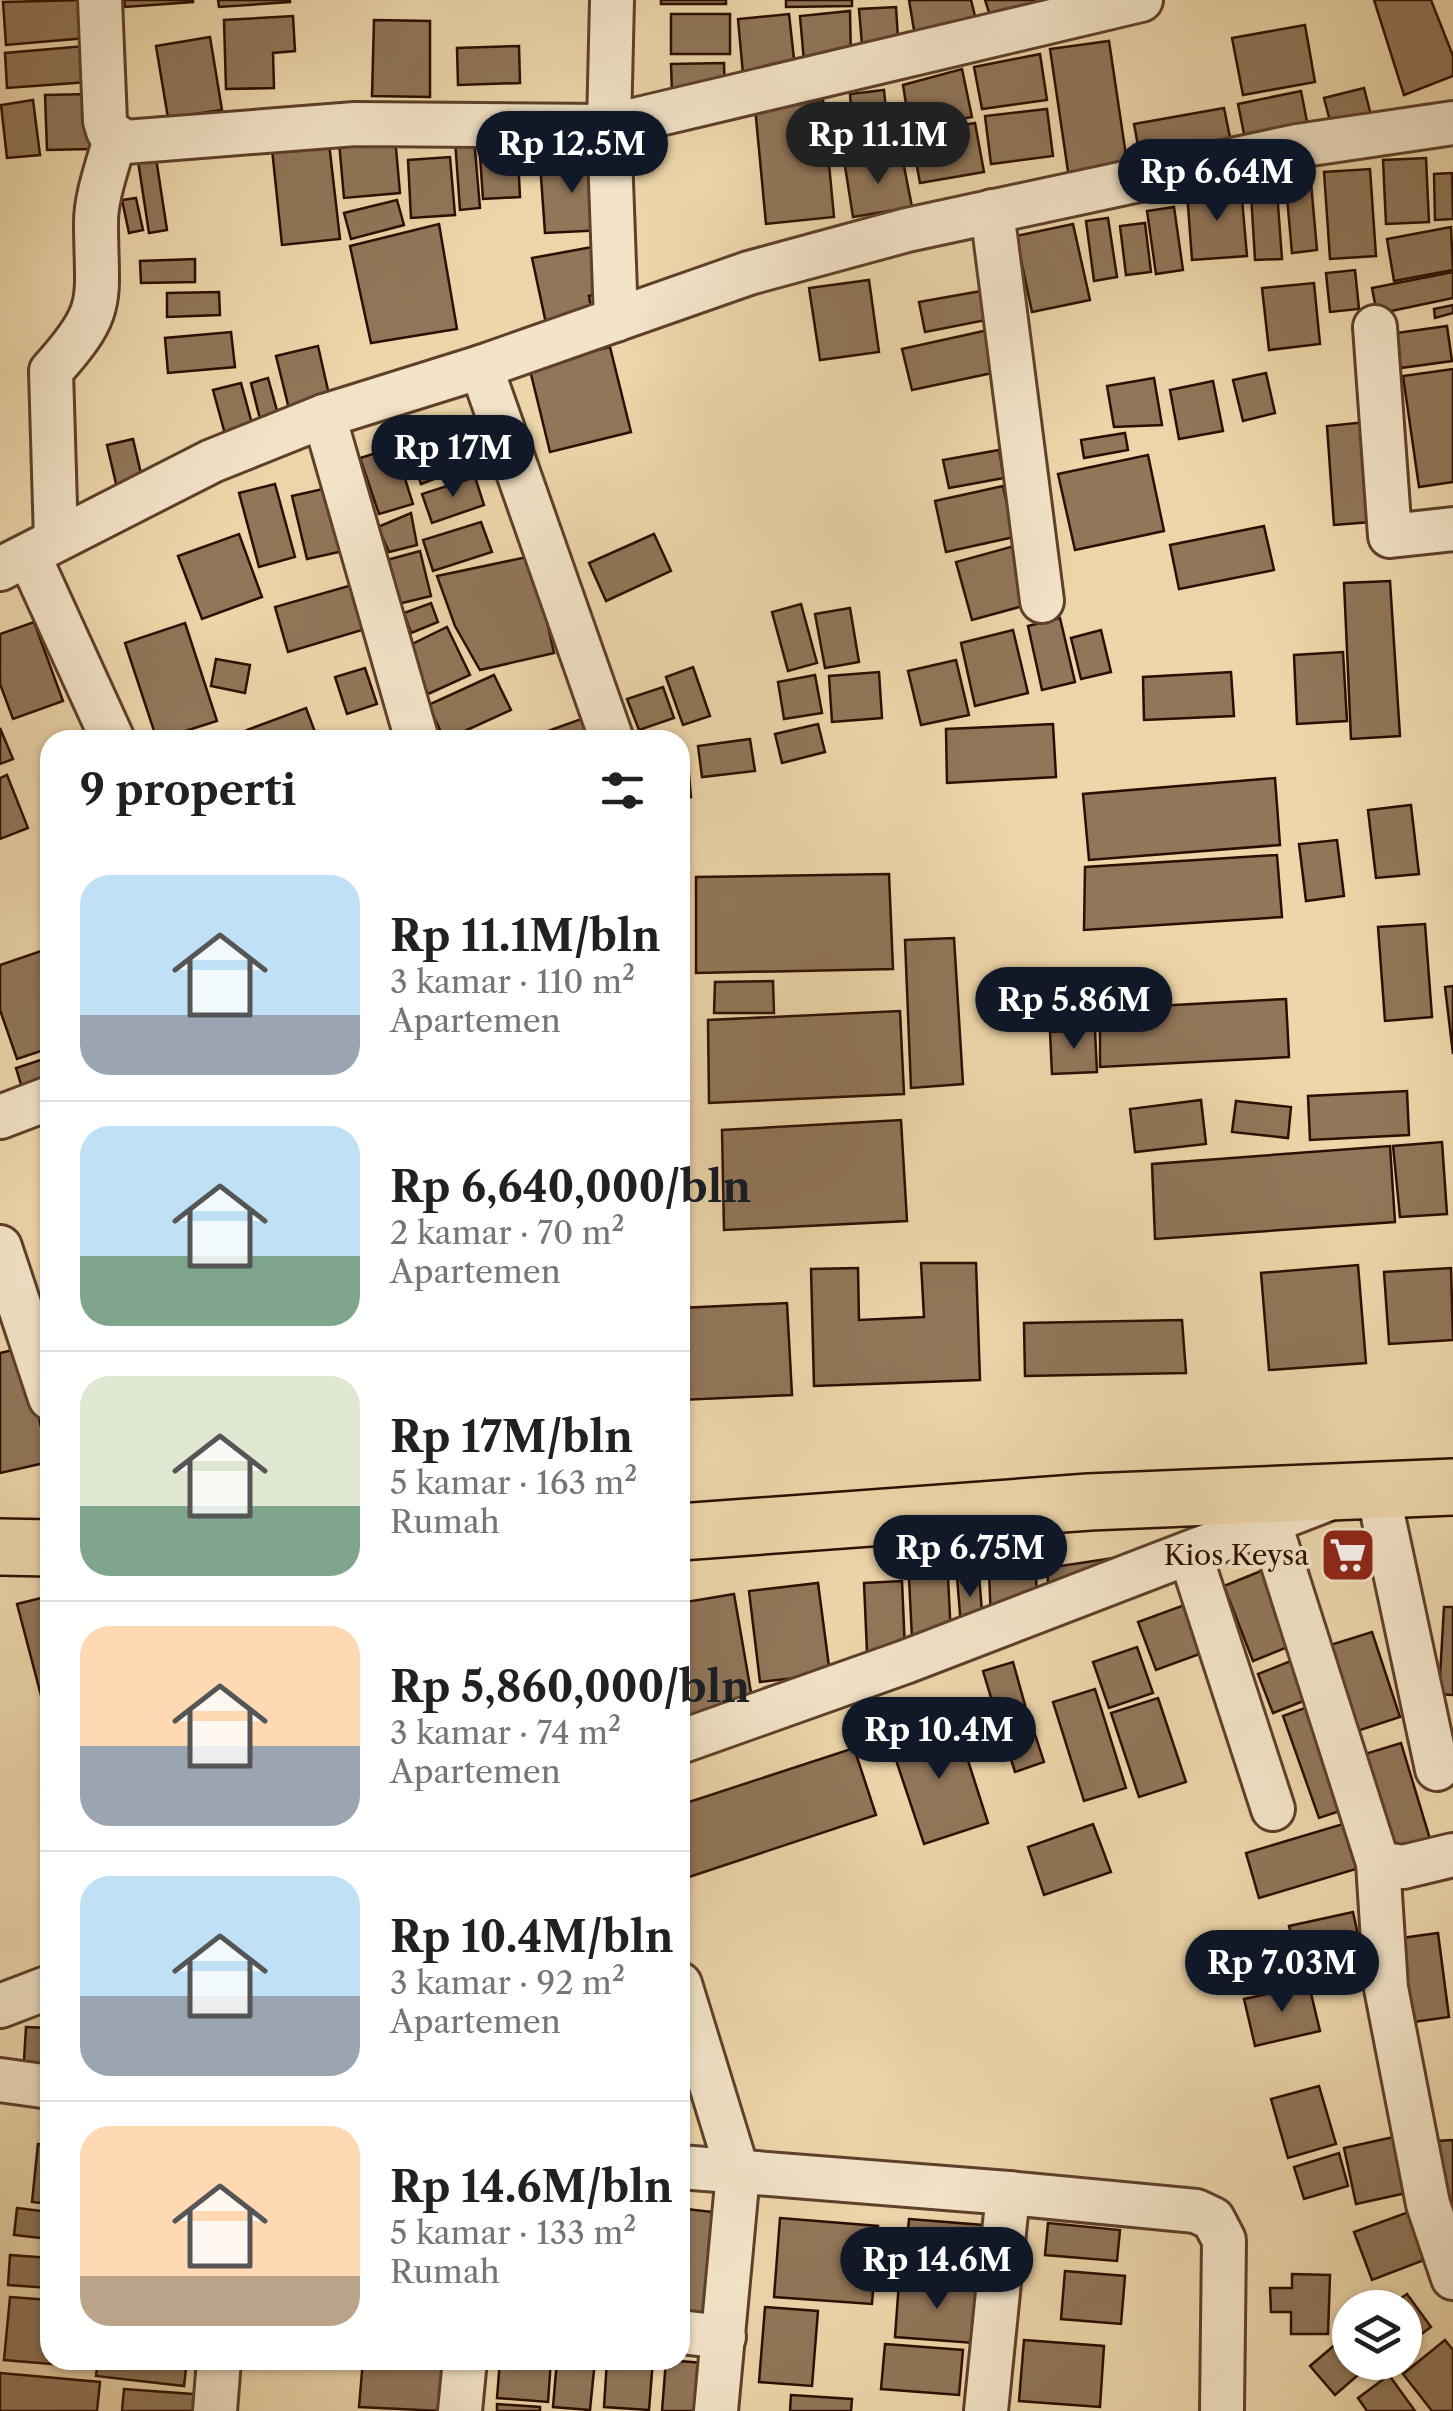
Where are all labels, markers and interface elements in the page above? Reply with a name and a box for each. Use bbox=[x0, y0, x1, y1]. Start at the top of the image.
pin: Rp 11.1M bbox=[775, 102, 981, 187]
pin: Rp 12.5M bbox=[469, 111, 675, 196]
text: Rp 11.1M bbox=[808, 115, 948, 154]
text: Rp 12.5M bbox=[498, 124, 646, 163]
pin: Rp 6.64M bbox=[1114, 139, 1320, 224]
text: Rp 6.64M bbox=[1140, 152, 1294, 191]
pin: Rp 17M bbox=[372, 415, 534, 500]
text: Rp 17M bbox=[393, 428, 513, 467]
icon: filters bbox=[595, 763, 650, 818]
text: 9 properti bbox=[80, 764, 296, 816]
text: Rp 11.1M/bln bbox=[390, 910, 661, 962]
icon: home bbox=[160, 915, 280, 1035]
text: 3 kamar · 110 m² bbox=[390, 962, 635, 1001]
pin: Rp 5.86M bbox=[971, 967, 1177, 1052]
text: Rp 5.86M bbox=[997, 980, 1151, 1019]
text: Apartemen bbox=[390, 1001, 561, 1040]
text: Rp 6,640,000/bln bbox=[390, 1161, 751, 1213]
icon: home bbox=[160, 1166, 280, 1286]
text: 2 kamar · 70 m² bbox=[390, 1213, 625, 1252]
text: Apartemen bbox=[390, 1252, 561, 1291]
text: Rp 17M/bln bbox=[390, 1411, 633, 1463]
icon: home bbox=[160, 1416, 280, 1536]
text: 5 kamar · 163 m² bbox=[390, 1463, 637, 1502]
text: Rumah bbox=[390, 1502, 500, 1541]
pin: Rp 6.75M bbox=[867, 1515, 1073, 1600]
supermarket icon: Kios Keysa bbox=[1318, 1525, 1378, 1585]
text: Rp 6.75M bbox=[895, 1528, 1045, 1567]
place label: Kios Keysa bbox=[1164, 1538, 1309, 1572]
text: Rp 5,860,000/bln bbox=[390, 1661, 750, 1713]
icon: home bbox=[160, 1666, 280, 1786]
pin: Rp 10.4M bbox=[836, 1697, 1042, 1782]
text: Rp 10.4M bbox=[864, 1710, 1014, 1749]
text: 3 kamar · 74 m² bbox=[390, 1713, 621, 1752]
text: Apartemen bbox=[390, 1752, 561, 1791]
text: Rp 10.4M/bln bbox=[390, 1911, 674, 1963]
icon: home bbox=[160, 1916, 280, 2036]
pin: Rp 7.03M bbox=[1179, 1930, 1385, 2015]
text: Rp 7.03M bbox=[1207, 1943, 1357, 1982]
text: 3 kamar · 92 m² bbox=[390, 1963, 625, 2002]
text: Apartemen bbox=[390, 2002, 561, 2041]
text: Rp 14.6M/bln bbox=[390, 2161, 673, 2213]
icon: home bbox=[160, 2166, 280, 2286]
text: 5 kamar · 133 m² bbox=[390, 2213, 636, 2252]
pin: Rp 14.6M bbox=[834, 2227, 1040, 2312]
text: Rp 14.6M bbox=[862, 2240, 1012, 2279]
text: Rumah bbox=[390, 2252, 500, 2291]
map controls bbox=[1332, 2290, 1422, 2380]
button: layers bbox=[1332, 2290, 1422, 2380]

